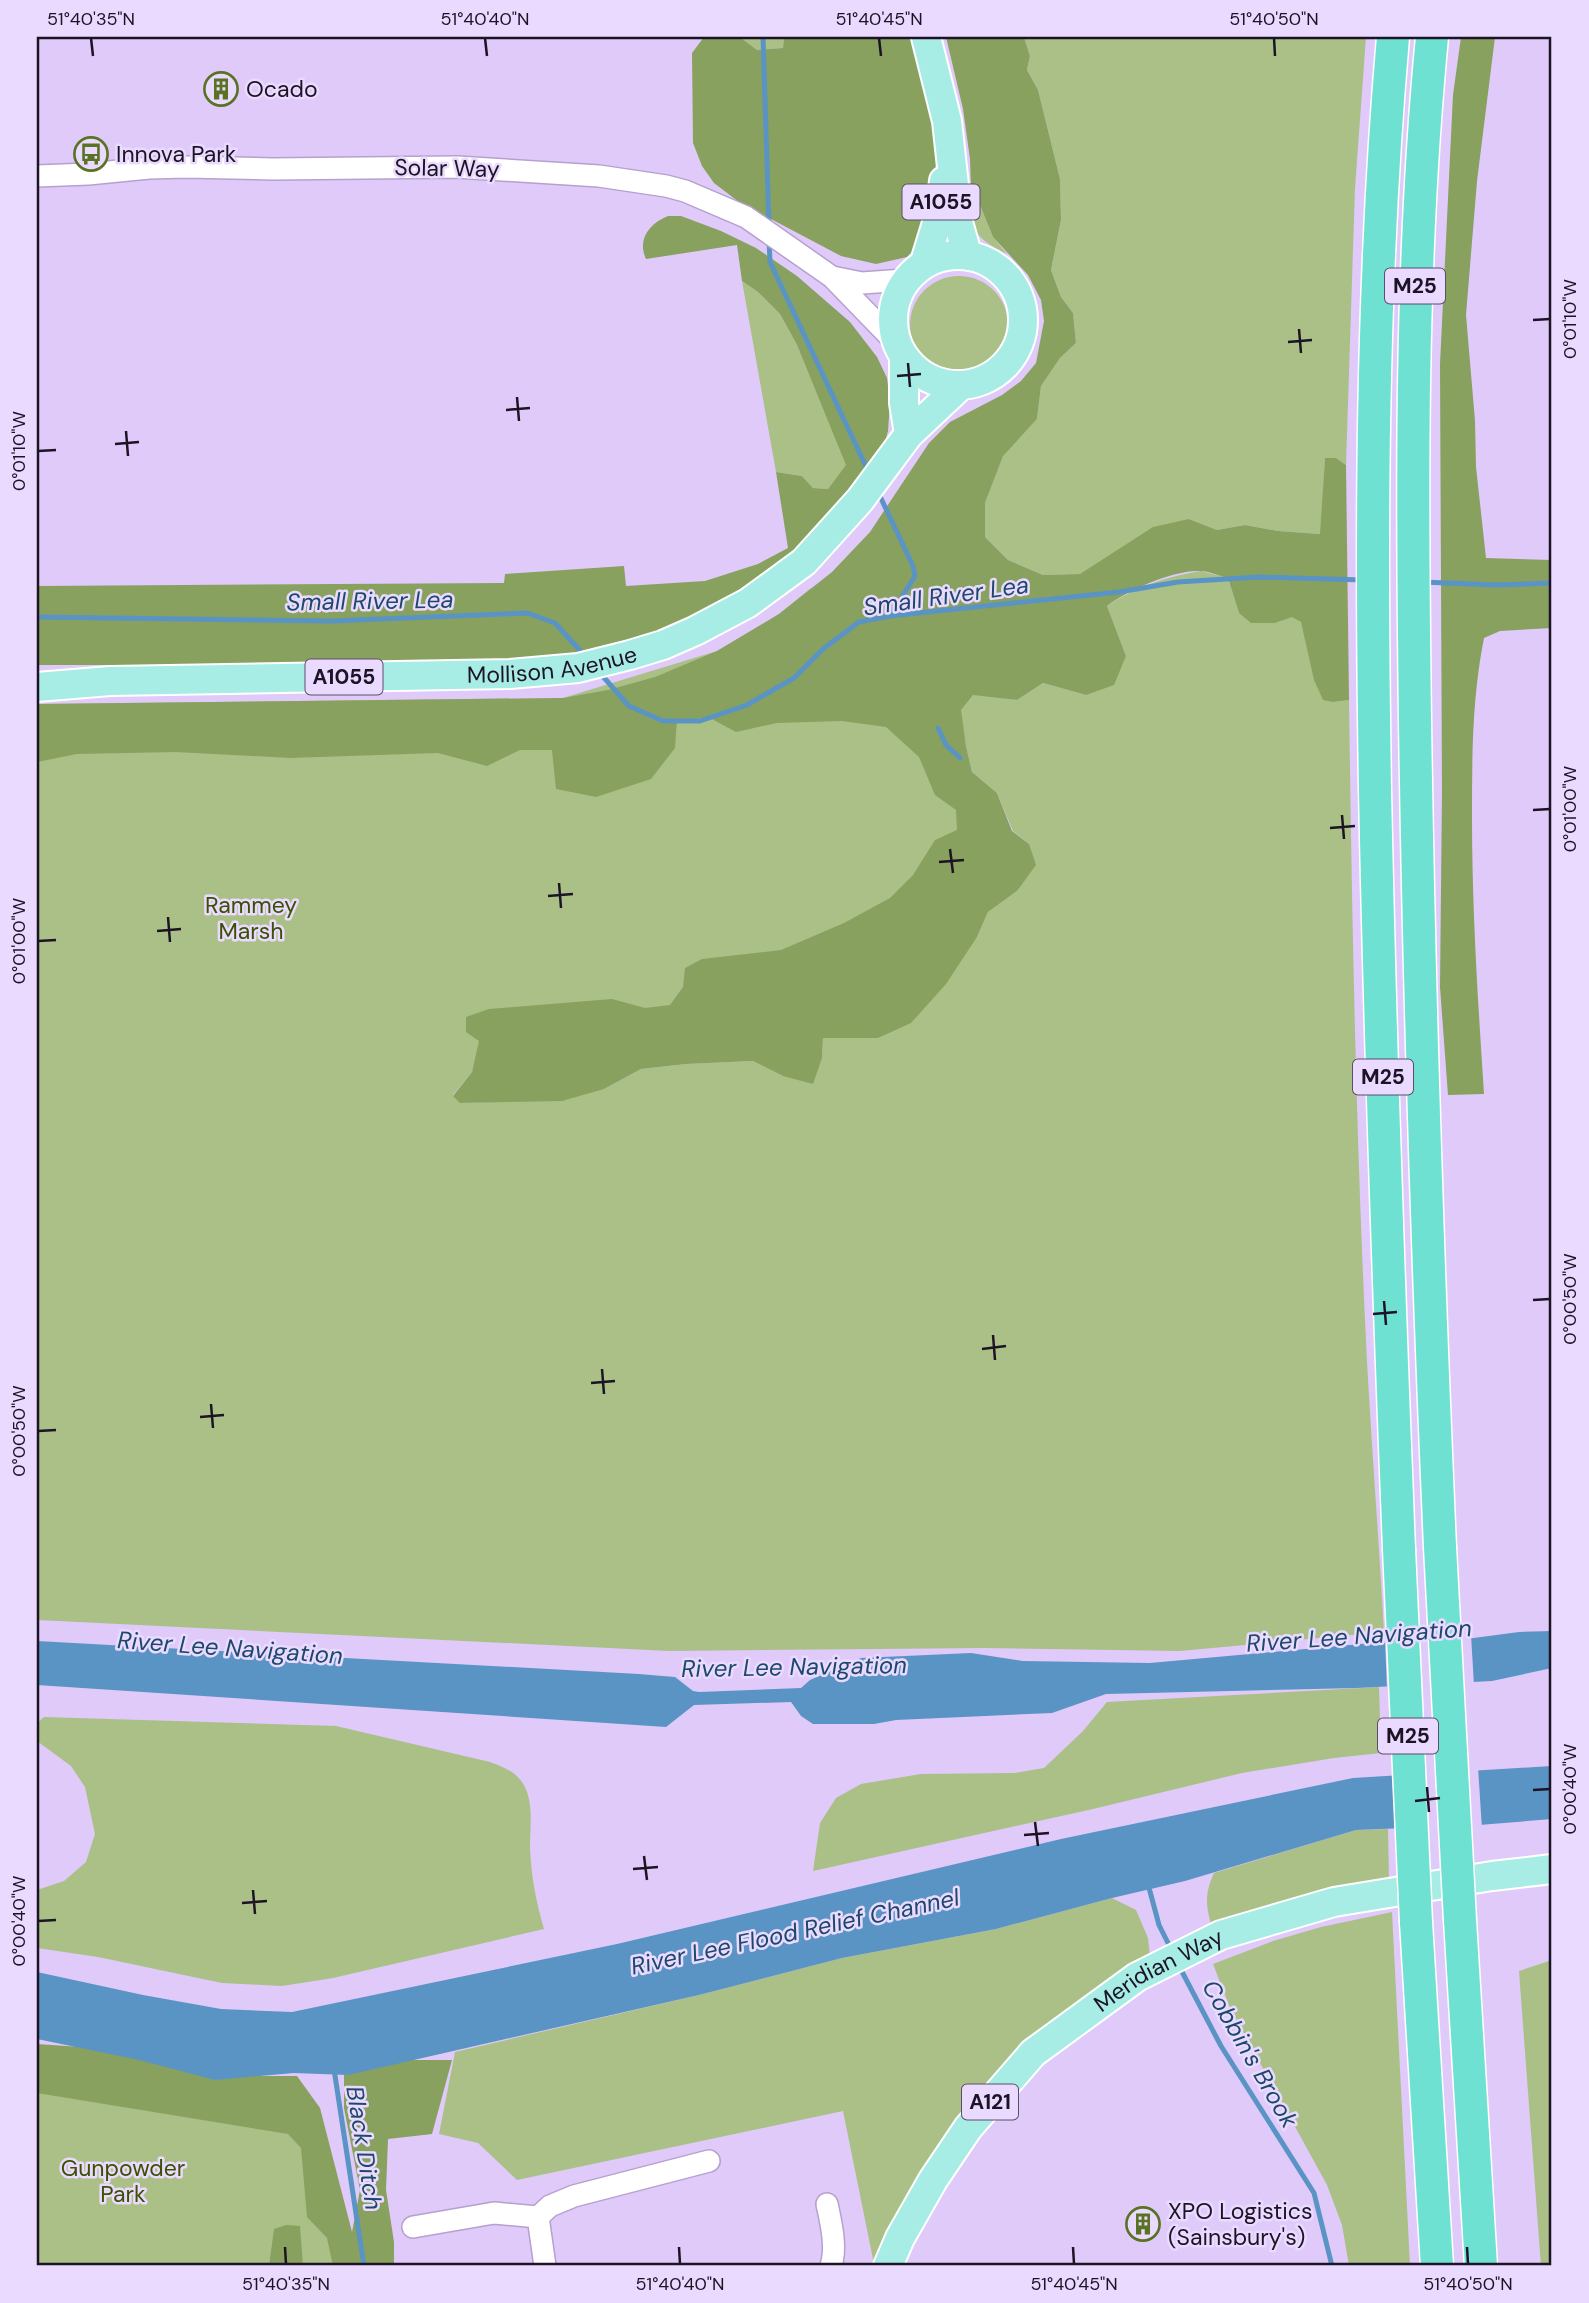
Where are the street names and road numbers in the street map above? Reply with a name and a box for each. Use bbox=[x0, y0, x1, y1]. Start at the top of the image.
street label: Solar Way bbox=[394, 152, 500, 184]
road number: A1055 bbox=[902, 184, 979, 220]
road number: M25 bbox=[1385, 268, 1445, 304]
street label: Mollison Avenue bbox=[467, 639, 641, 690]
road number: A1055 bbox=[306, 660, 382, 694]
road number: M25 bbox=[1353, 1060, 1413, 1094]
road number: M25 bbox=[1378, 1718, 1438, 1754]
street label: Meridian Way bbox=[1088, 1921, 1228, 2019]
road number: A121 bbox=[962, 2084, 1018, 2120]

